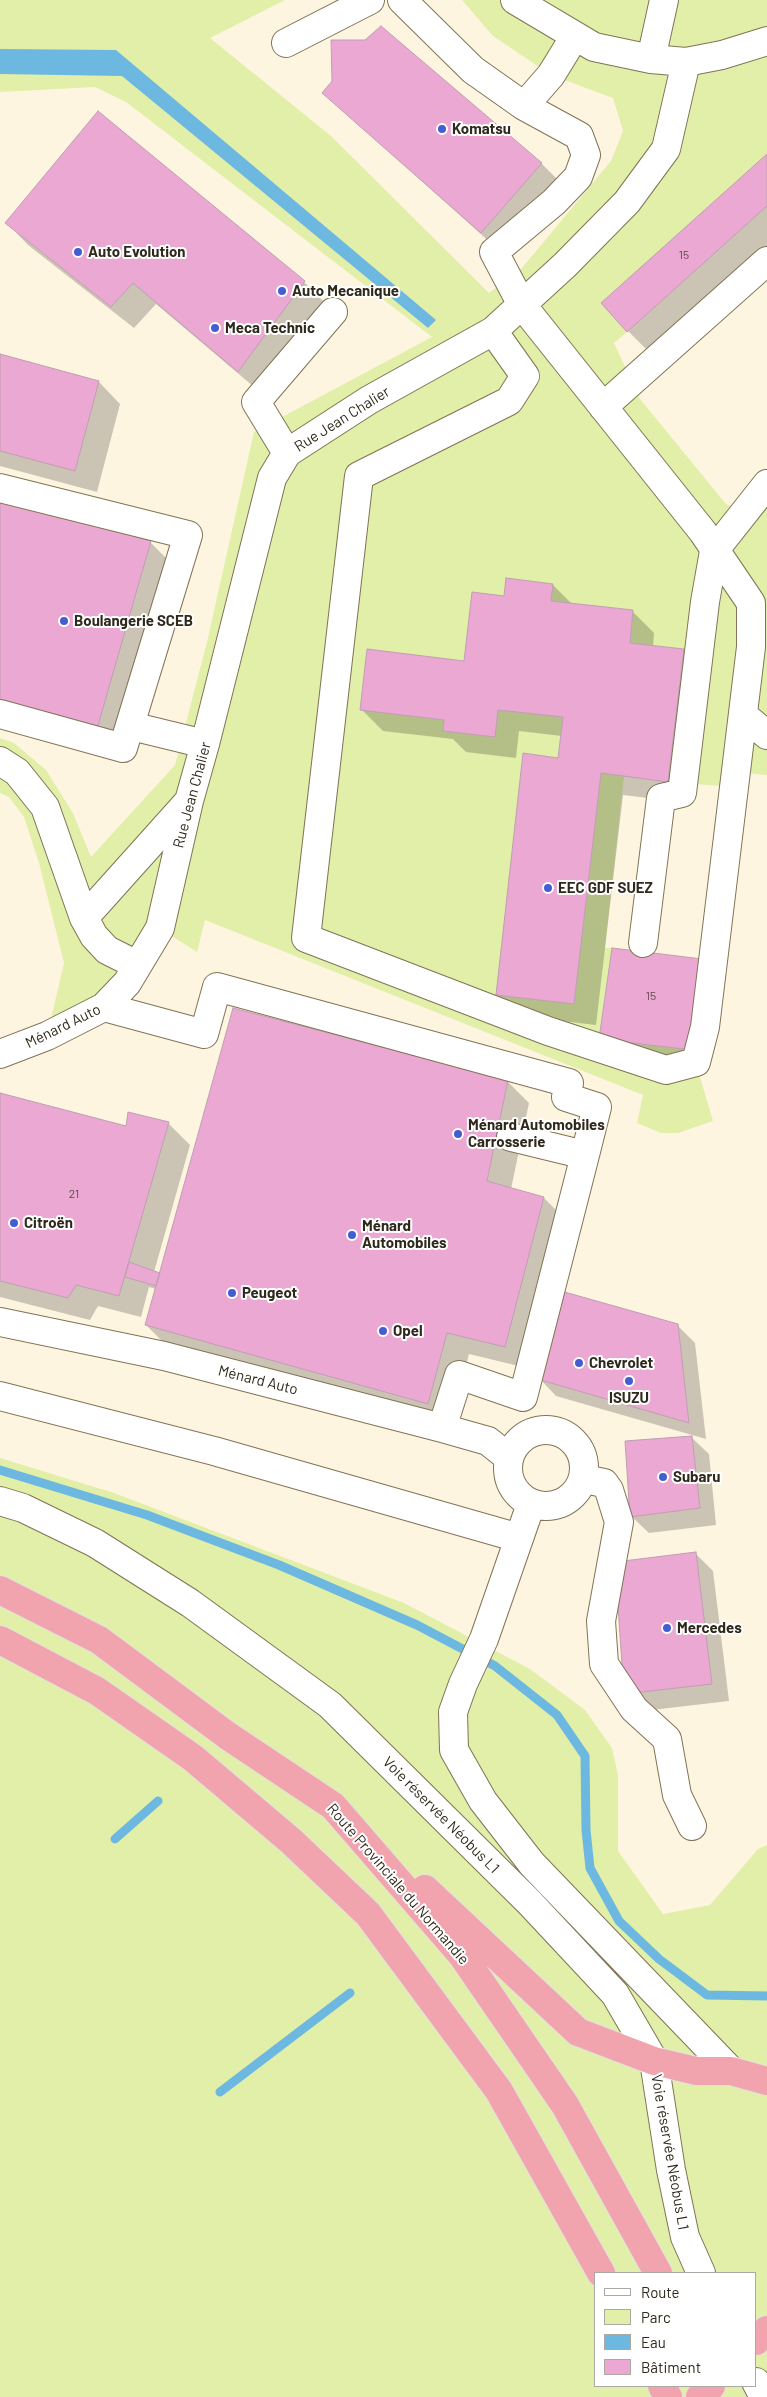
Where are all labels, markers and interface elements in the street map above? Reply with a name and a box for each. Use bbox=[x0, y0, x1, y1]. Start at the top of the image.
place label: Komatsu bbox=[452, 120, 511, 138]
marker: Komatsu bbox=[436, 123, 448, 135]
place label: Auto Evolution bbox=[88, 243, 186, 261]
marker: Auto Evolution bbox=[72, 246, 84, 258]
house number: 15 bbox=[679, 248, 689, 262]
place label: Auto Mecanique bbox=[292, 282, 399, 300]
marker: Auto Mecanique bbox=[276, 285, 288, 297]
place label: Meca Technic bbox=[225, 319, 315, 337]
marker: Meca Technic bbox=[209, 322, 221, 334]
street label: Rue Jean Chalier bbox=[291, 382, 393, 456]
place label: Boulangerie SCEB bbox=[74, 612, 193, 630]
marker: Boulangerie SCEB bbox=[58, 615, 70, 627]
street label: Rue Jean Chalier bbox=[169, 740, 215, 850]
place label: EEC GDF SUEZ bbox=[558, 879, 653, 897]
marker: EEC GDF SUEZ bbox=[542, 882, 554, 894]
house number: 15 bbox=[646, 989, 656, 1003]
street label: Ménard Auto bbox=[22, 1000, 104, 1052]
place label: Ménard Automobiles Carrosserie bbox=[468, 1116, 605, 1151]
marker: Ménard Automobiles Carrosserie bbox=[452, 1128, 464, 1140]
house number: 21 bbox=[69, 1187, 79, 1201]
place label: Citroën bbox=[24, 1214, 73, 1232]
marker: Citroën bbox=[8, 1217, 20, 1229]
place label: Ménard Automobiles bbox=[362, 1217, 447, 1252]
marker: Ménard Automobiles bbox=[346, 1229, 358, 1241]
place label: Peugeot bbox=[242, 1284, 297, 1302]
marker: Peugeot bbox=[226, 1287, 238, 1299]
place label: Opel bbox=[393, 1322, 423, 1340]
marker: Opel bbox=[377, 1325, 389, 1337]
place label: Chevrolet bbox=[589, 1354, 653, 1372]
marker: Chevrolet bbox=[573, 1357, 585, 1369]
street label: Ménard Auto bbox=[216, 1361, 300, 1399]
marker: ISUZU bbox=[623, 1375, 635, 1387]
place label: ISUZU bbox=[609, 1389, 649, 1407]
place label: Subaru bbox=[673, 1468, 720, 1486]
marker: Subaru bbox=[657, 1471, 669, 1483]
place label: Mercedes bbox=[677, 1619, 742, 1637]
marker: Mercedes bbox=[661, 1622, 673, 1634]
street label: Voie réservée Néobus L1 bbox=[379, 1753, 503, 1877]
street label: Route Provinciale du Normandie bbox=[323, 1800, 473, 1968]
street label: Voie réservée Néobus L1 bbox=[647, 2073, 693, 2231]
legend bbox=[594, 2272, 757, 2387]
text: Route bbox=[641, 2283, 680, 2301]
text: Parc bbox=[641, 2308, 671, 2326]
text: Eau bbox=[641, 2333, 666, 2351]
text: Bâtiment bbox=[641, 2358, 701, 2376]

